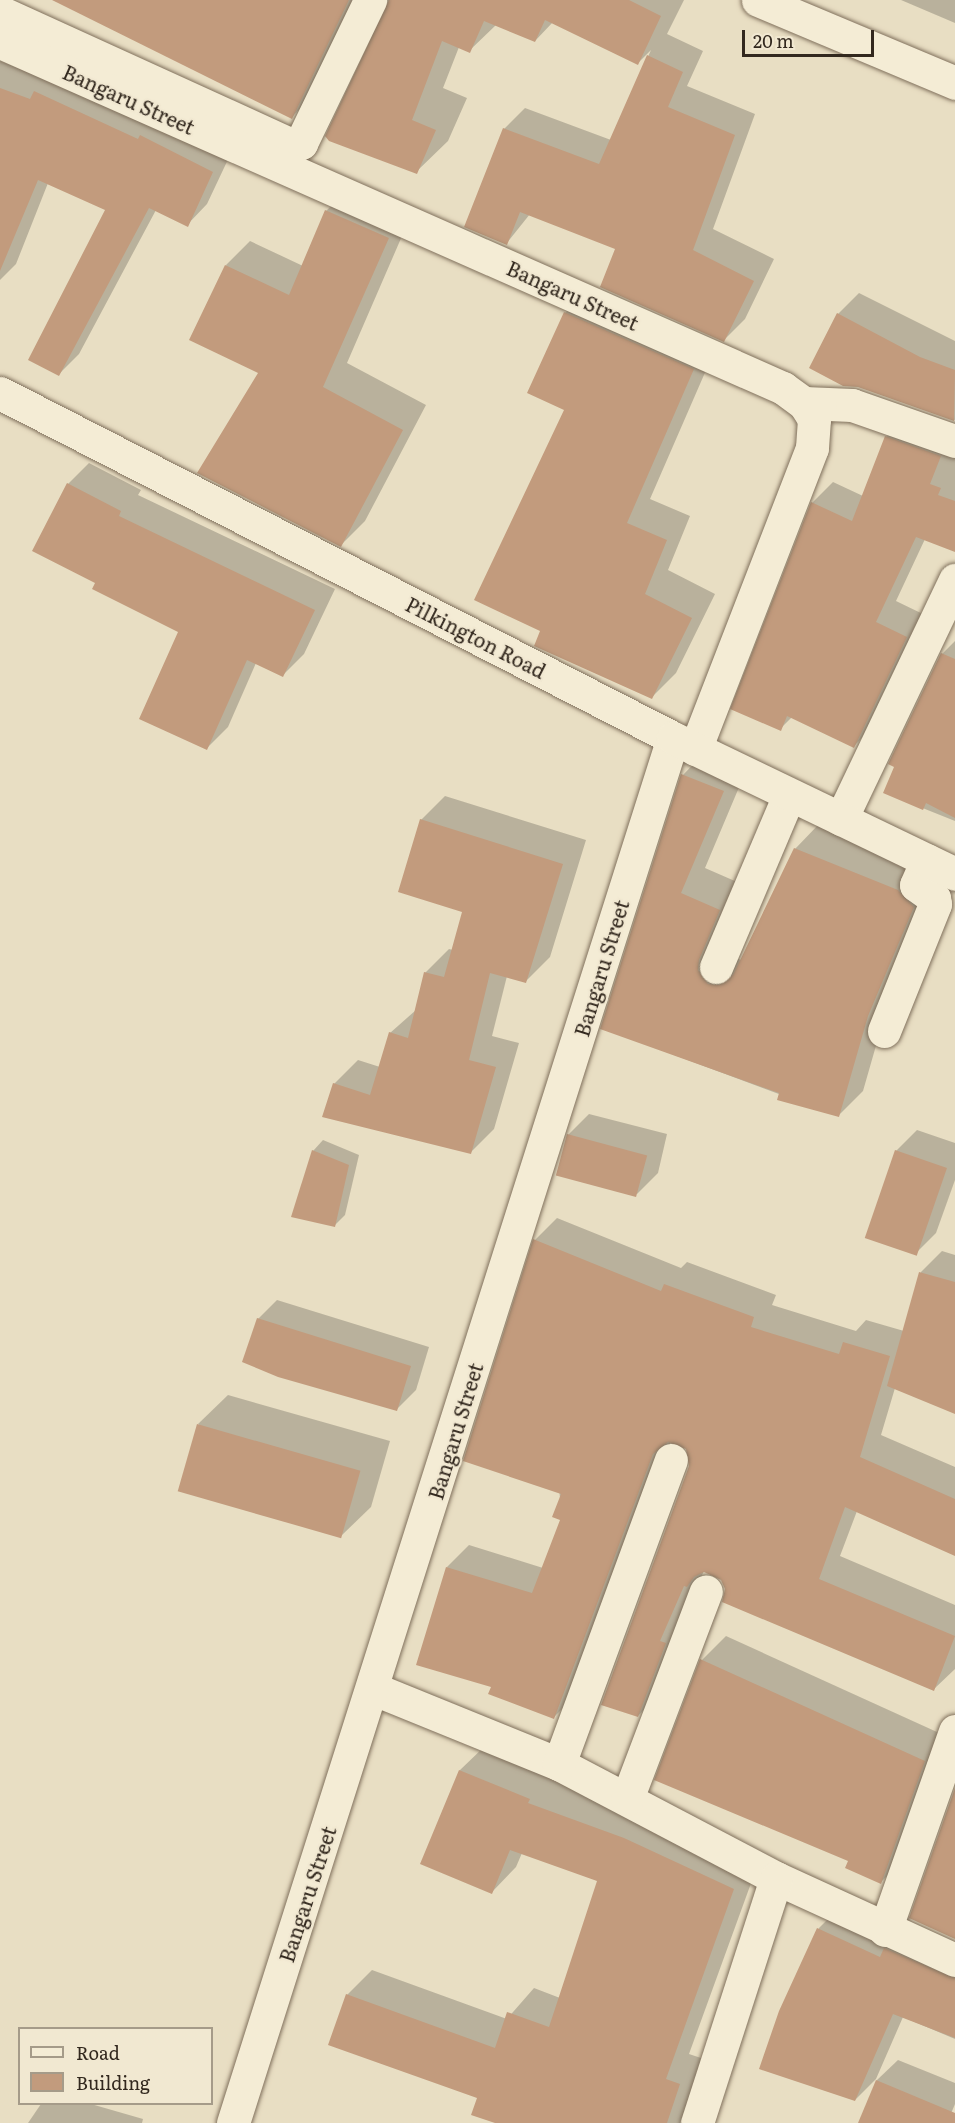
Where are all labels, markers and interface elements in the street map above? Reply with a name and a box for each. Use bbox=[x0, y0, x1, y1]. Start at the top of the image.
scale bar bbox=[745, 18, 877, 56]
text: 20 m bbox=[753, 27, 794, 54]
street label: Bangaru Street bbox=[59, 59, 199, 139]
street label: Bangaru Street bbox=[503, 255, 643, 335]
street label: Pilkington Road bbox=[402, 591, 550, 683]
street label: Bangaru Street bbox=[569, 897, 633, 1039]
street label: Bangaru Street bbox=[423, 1360, 487, 1502]
street label: Bangaru Street bbox=[274, 1823, 340, 1965]
legend bbox=[18, 2027, 213, 2105]
text: Road bbox=[76, 2039, 120, 2066]
text: Building bbox=[76, 2069, 150, 2096]

